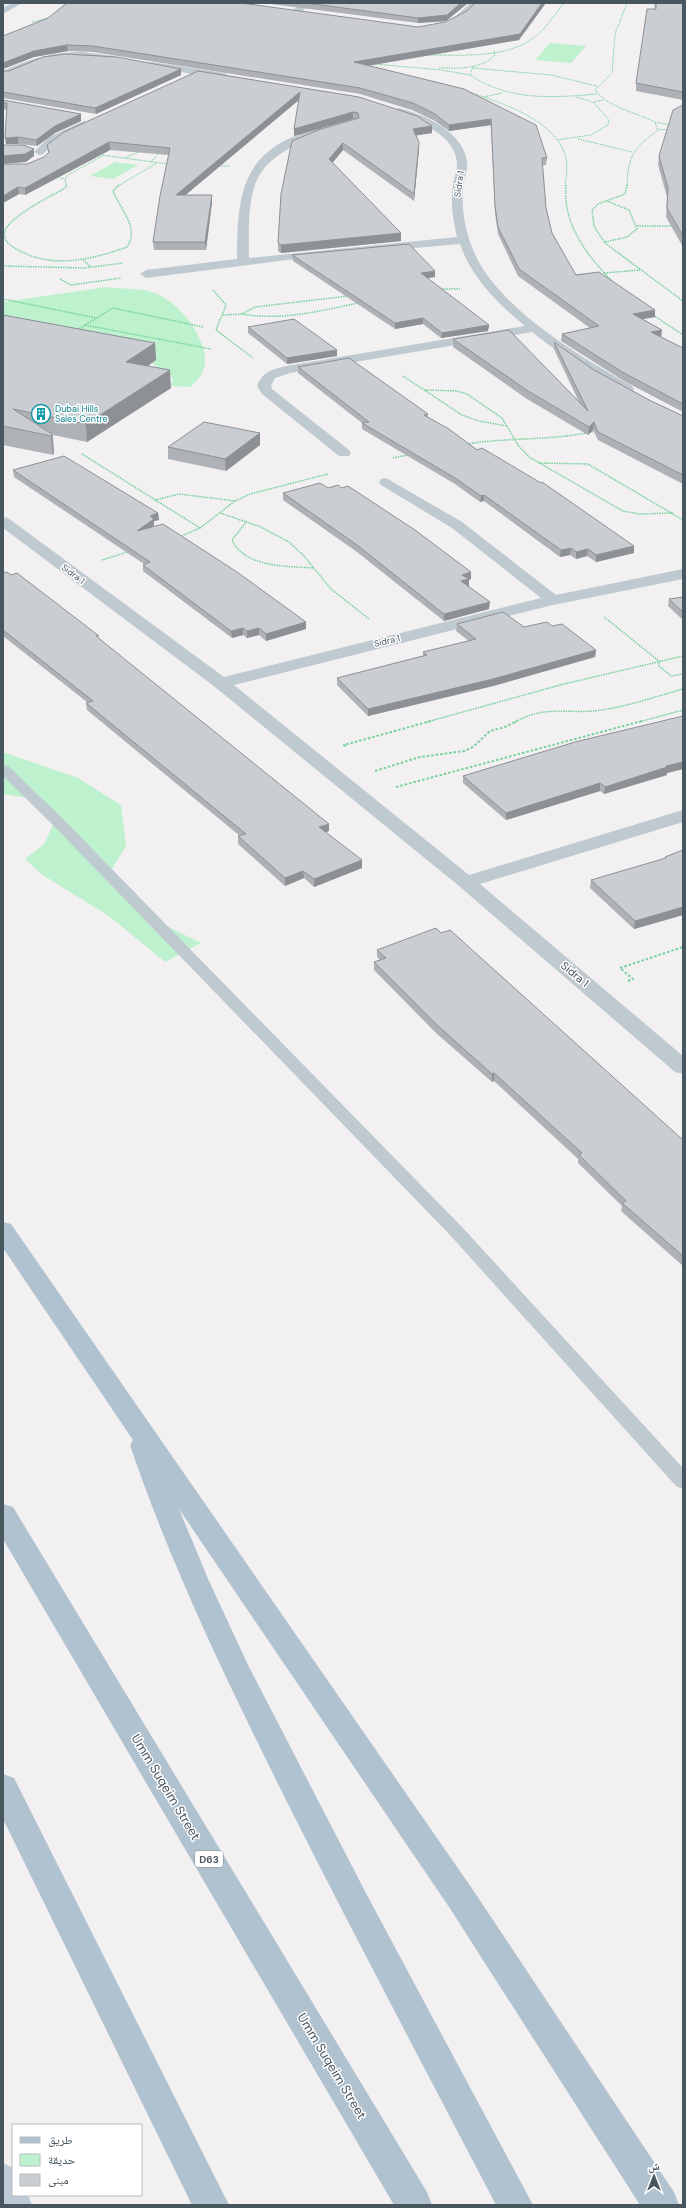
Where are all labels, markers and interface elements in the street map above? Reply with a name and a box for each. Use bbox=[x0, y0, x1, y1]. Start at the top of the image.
street label: Sidra 1 bbox=[451, 170, 467, 198]
building icon: Dubai Hills Sales Centre bbox=[30, 403, 52, 425]
place label: Dubai Hills Sales Centre bbox=[55, 403, 108, 425]
street label: Sidra 1 bbox=[59, 561, 87, 587]
street label: Sidra 1 bbox=[373, 632, 401, 650]
street label: Sidra 1 bbox=[558, 958, 592, 990]
street label: Umm Suqeim Street bbox=[128, 1731, 204, 1843]
road number: D63 bbox=[195, 1851, 223, 1867]
street label: Umm Suqeim Street bbox=[294, 2010, 370, 2122]
legend bbox=[12, 2124, 142, 2196]
text: طريق bbox=[48, 2132, 73, 2148]
text: حديقة bbox=[48, 2152, 76, 2168]
north arrow bbox=[634, 2156, 674, 2196]
text: ش bbox=[648, 2159, 660, 2174]
text: مبنى bbox=[48, 2172, 69, 2188]

